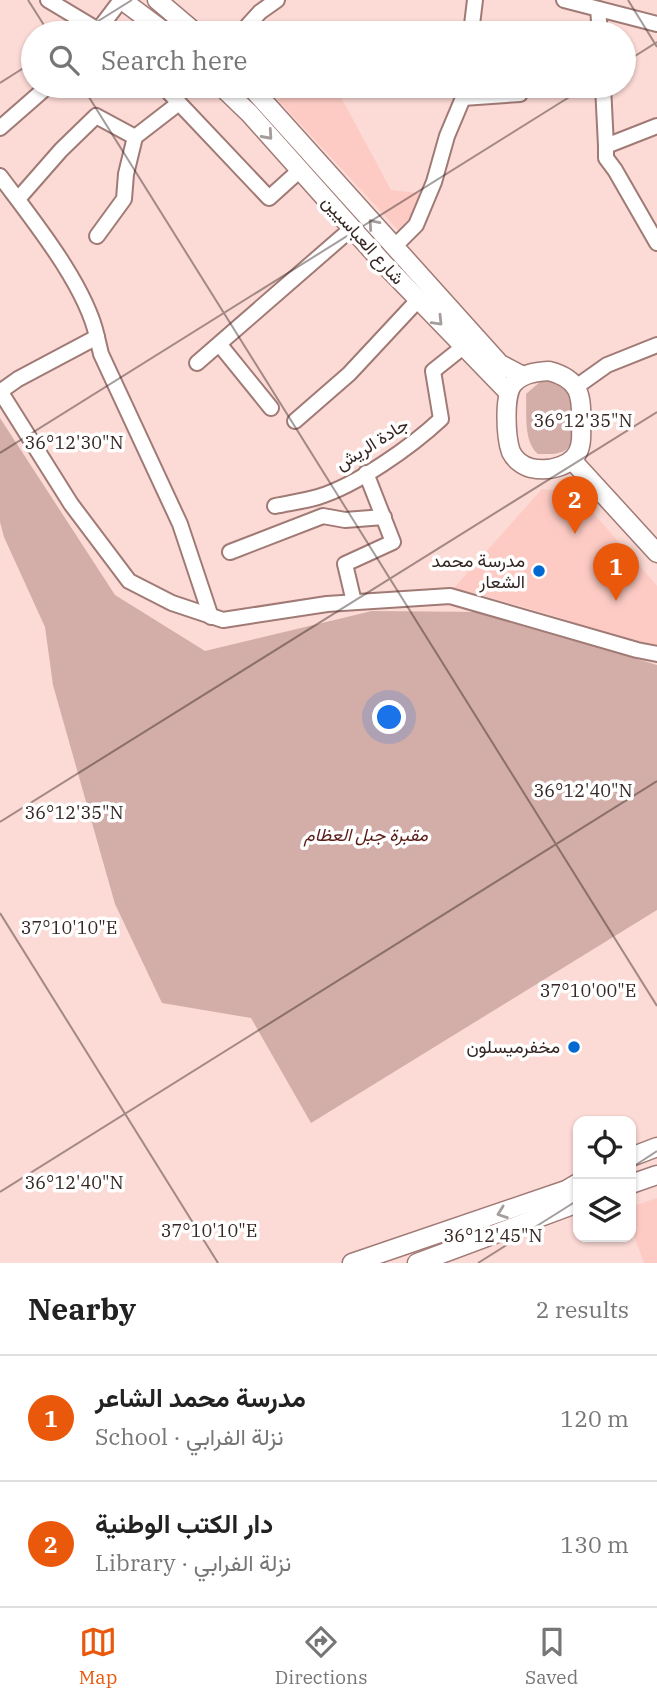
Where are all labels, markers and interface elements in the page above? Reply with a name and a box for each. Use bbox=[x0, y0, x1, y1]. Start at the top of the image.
search box bbox=[21, 21, 636, 98]
icon: search bbox=[45, 41, 83, 79]
text: Search here bbox=[101, 43, 247, 77]
one-way arrow bbox=[260, 126, 273, 139]
street label: شارع العباسيين bbox=[316, 190, 410, 290]
one-way arrow bbox=[369, 219, 381, 232]
one-way arrow bbox=[430, 313, 443, 326]
text: 36°12'35"N bbox=[534, 409, 633, 432]
street label: جادة الريش bbox=[331, 412, 413, 475]
text: 36°12'30"N bbox=[25, 431, 124, 454]
pin: 2 bbox=[552, 476, 598, 534]
pin: 1 bbox=[593, 543, 639, 601]
place label: مدرسة محمد الشعار bbox=[432, 549, 525, 593]
marker: مدرسة محمد الشعار bbox=[531, 563, 547, 579]
your location bbox=[372, 700, 406, 734]
text: 36°12'40"N bbox=[534, 779, 633, 802]
text: 36°12'35"N bbox=[25, 801, 124, 824]
park label: مقبرة جبل العظام bbox=[303, 823, 428, 847]
text: 37°10'10"E bbox=[21, 916, 117, 939]
text: 37°10'00"E bbox=[540, 979, 636, 1002]
place label: مخفرميسلون bbox=[466, 1035, 560, 1058]
marker: مخفرميسلون bbox=[566, 1039, 582, 1055]
map controls bbox=[573, 1116, 636, 1242]
button: locate bbox=[573, 1116, 636, 1179]
text: 36°12'40"N bbox=[25, 1171, 124, 1194]
button: layers bbox=[573, 1179, 636, 1242]
one-way arrow bbox=[496, 1204, 508, 1218]
text: 37°10'10"E bbox=[161, 1219, 257, 1242]
text: 36°12'45"N bbox=[444, 1224, 543, 1247]
text: Nearby bbox=[28, 1289, 136, 1328]
text: 2 results bbox=[536, 1294, 629, 1324]
text: مدرسة محمد الشاعر bbox=[95, 1380, 306, 1414]
text: 1 bbox=[44, 1403, 58, 1433]
text: 120 m bbox=[560, 1403, 629, 1433]
text: School · نزلة الفرابي bbox=[95, 1421, 284, 1451]
text: دار الكتب الوطنية bbox=[95, 1506, 273, 1540]
text: 2 bbox=[44, 1529, 58, 1559]
text: 130 m bbox=[560, 1529, 629, 1559]
text: Library · نزلة الفرابي bbox=[95, 1547, 291, 1577]
tab: Map bbox=[79, 1623, 117, 1689]
tab: Directions bbox=[275, 1623, 368, 1689]
tab: Saved bbox=[525, 1623, 578, 1689]

